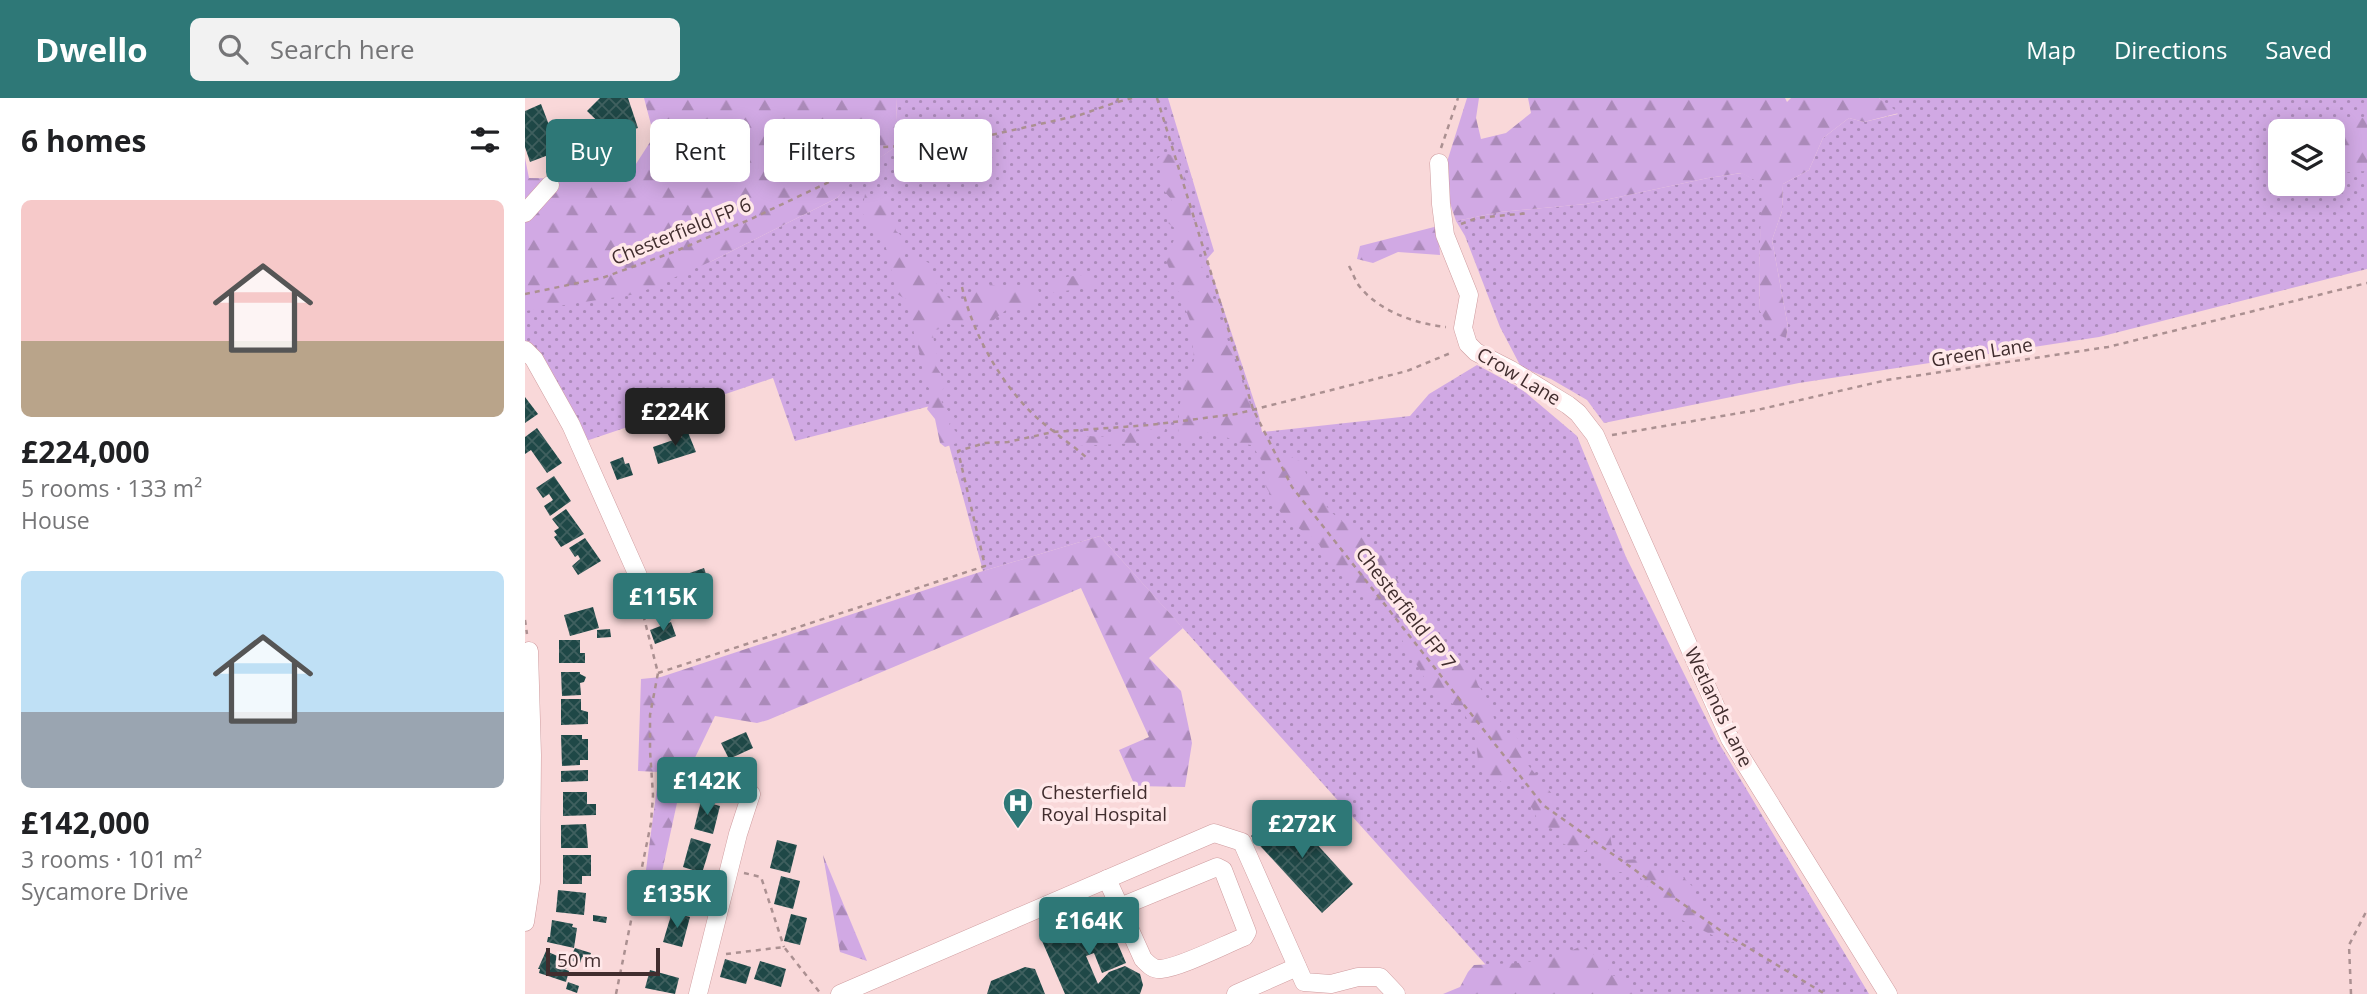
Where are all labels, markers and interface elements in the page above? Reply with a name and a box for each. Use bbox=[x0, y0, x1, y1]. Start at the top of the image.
search box bbox=[190, 18, 680, 81]
text: Dwello bbox=[35, 27, 148, 72]
icon: search bbox=[214, 30, 252, 68]
text: Search here bbox=[270, 31, 415, 67]
text: Map bbox=[2026, 33, 2076, 66]
text: Directions bbox=[2114, 33, 2227, 66]
text: Saved bbox=[2265, 33, 2332, 66]
chip: Buy bbox=[546, 119, 636, 182]
chip: Rent bbox=[650, 119, 750, 182]
chip: Filters bbox=[764, 119, 880, 182]
chip: New bbox=[894, 119, 992, 182]
map controls bbox=[2268, 119, 2345, 196]
button: layers bbox=[2268, 119, 2345, 196]
text: 6 homes bbox=[21, 120, 146, 161]
icon: filters bbox=[466, 121, 504, 159]
street label: Chesterfield FP 6 bbox=[607, 191, 755, 271]
icon: home bbox=[200, 245, 326, 371]
street label: Green Lane bbox=[1929, 331, 2035, 373]
street label: Crow Lane bbox=[1472, 341, 1566, 411]
pin: £224K bbox=[626, 388, 724, 448]
text: £224K bbox=[641, 395, 709, 427]
text: £224,000 bbox=[21, 431, 150, 472]
text: 5 rooms · 133 m² bbox=[21, 472, 202, 504]
text: House bbox=[21, 504, 90, 536]
street label: Chesterfield FP 7 bbox=[1350, 541, 1462, 675]
pin: £115K bbox=[614, 574, 712, 633]
text: £115K bbox=[629, 580, 697, 612]
icon: home bbox=[200, 616, 326, 742]
street label: Wetlands Lane bbox=[1679, 643, 1759, 771]
pin: £142K bbox=[658, 758, 756, 817]
text: £142K bbox=[673, 764, 741, 796]
place label: Chesterfield Royal Hospital bbox=[1041, 779, 1167, 827]
hospital icon: Chesterfield Royal Hospital bbox=[1001, 786, 1035, 830]
pin: £272K bbox=[1253, 800, 1351, 860]
text: £142,000 bbox=[21, 802, 150, 843]
text: £272K bbox=[1268, 807, 1336, 839]
text: 3 rooms · 101 m² bbox=[21, 843, 202, 875]
pin: £135K bbox=[628, 870, 726, 930]
text: Sycamore Drive bbox=[21, 875, 189, 907]
text: £135K bbox=[643, 877, 711, 909]
pin: £164K bbox=[1040, 898, 1138, 957]
text: £164K bbox=[1055, 904, 1123, 936]
scale bar bbox=[546, 945, 660, 977]
text: 50 m bbox=[557, 947, 601, 973]

